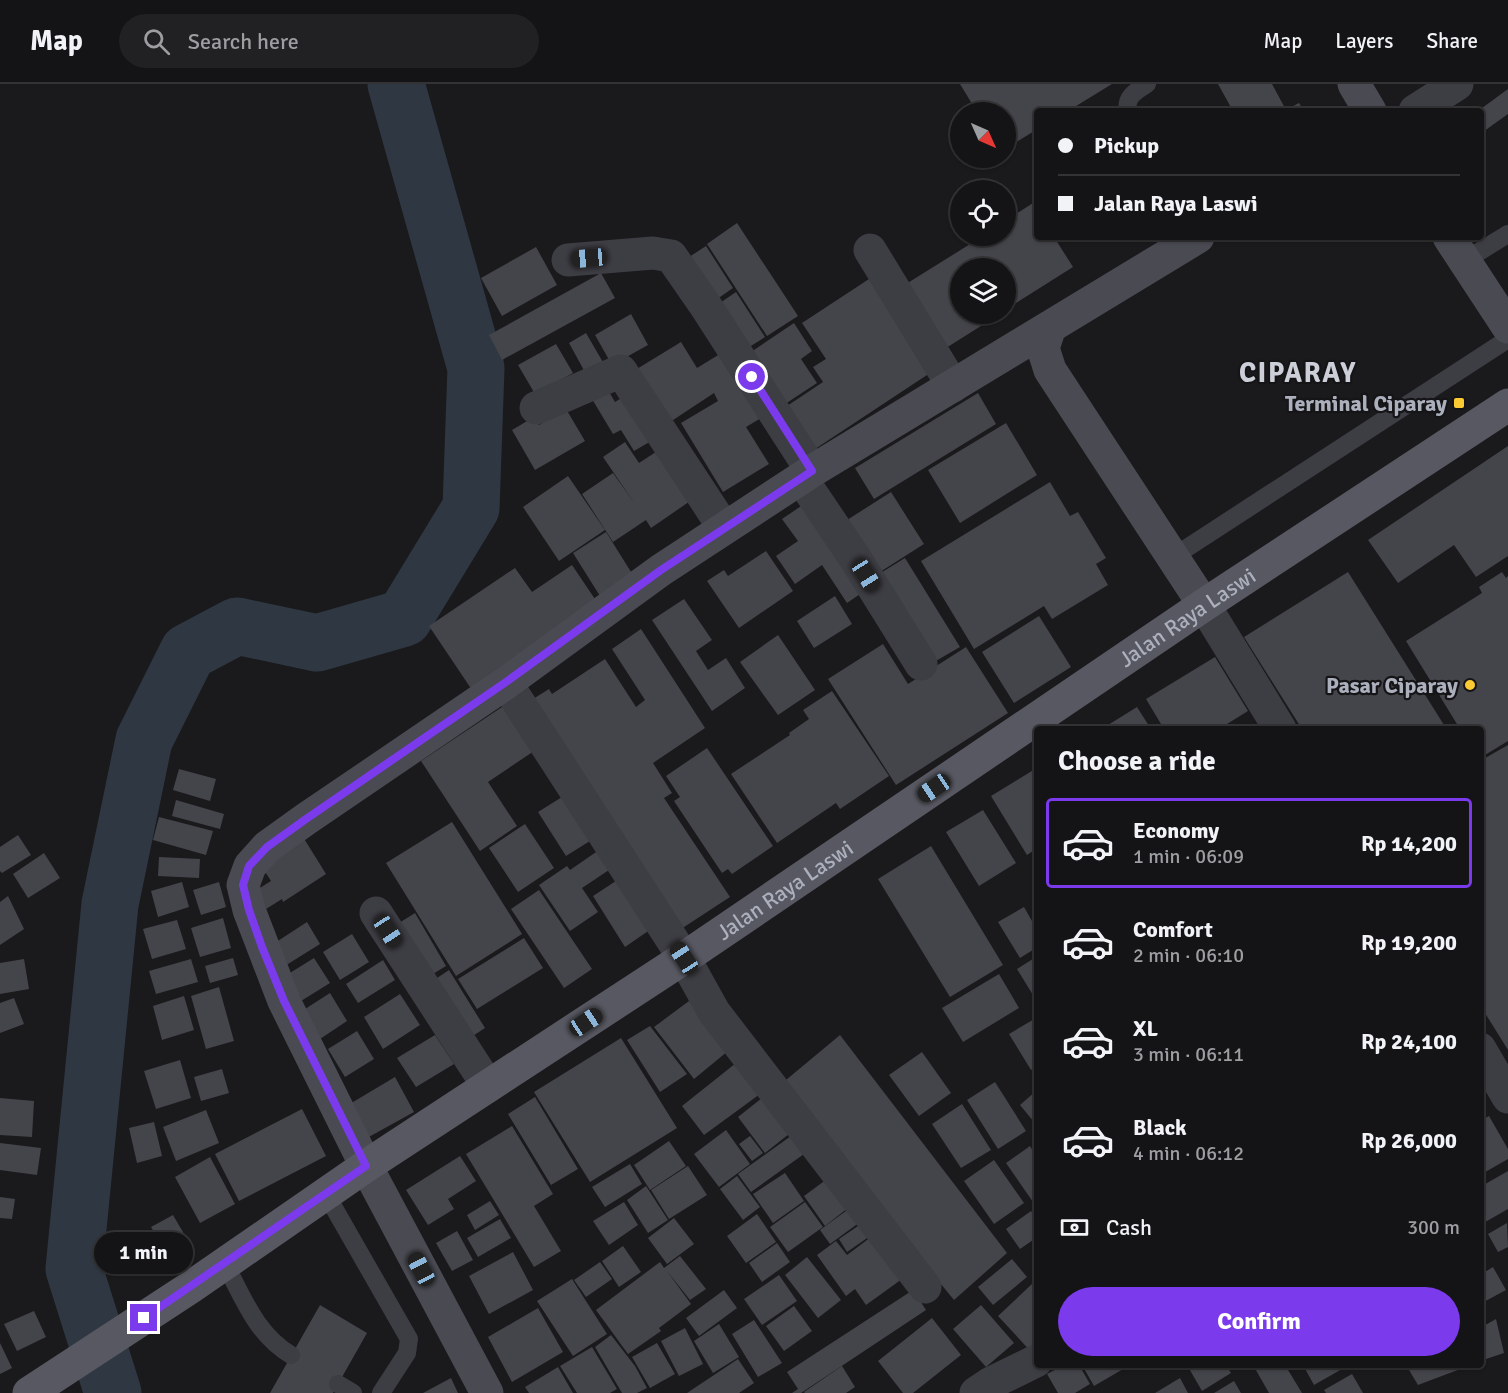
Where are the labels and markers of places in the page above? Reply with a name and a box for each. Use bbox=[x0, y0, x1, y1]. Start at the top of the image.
place label: Terminal Ciparay bbox=[1285, 390, 1447, 417]
marker: Terminal Ciparay bbox=[1452, 396, 1466, 410]
place label: Pasar Ciparay bbox=[1326, 672, 1458, 699]
marker: Pasar Ciparay bbox=[1463, 678, 1477, 692]

